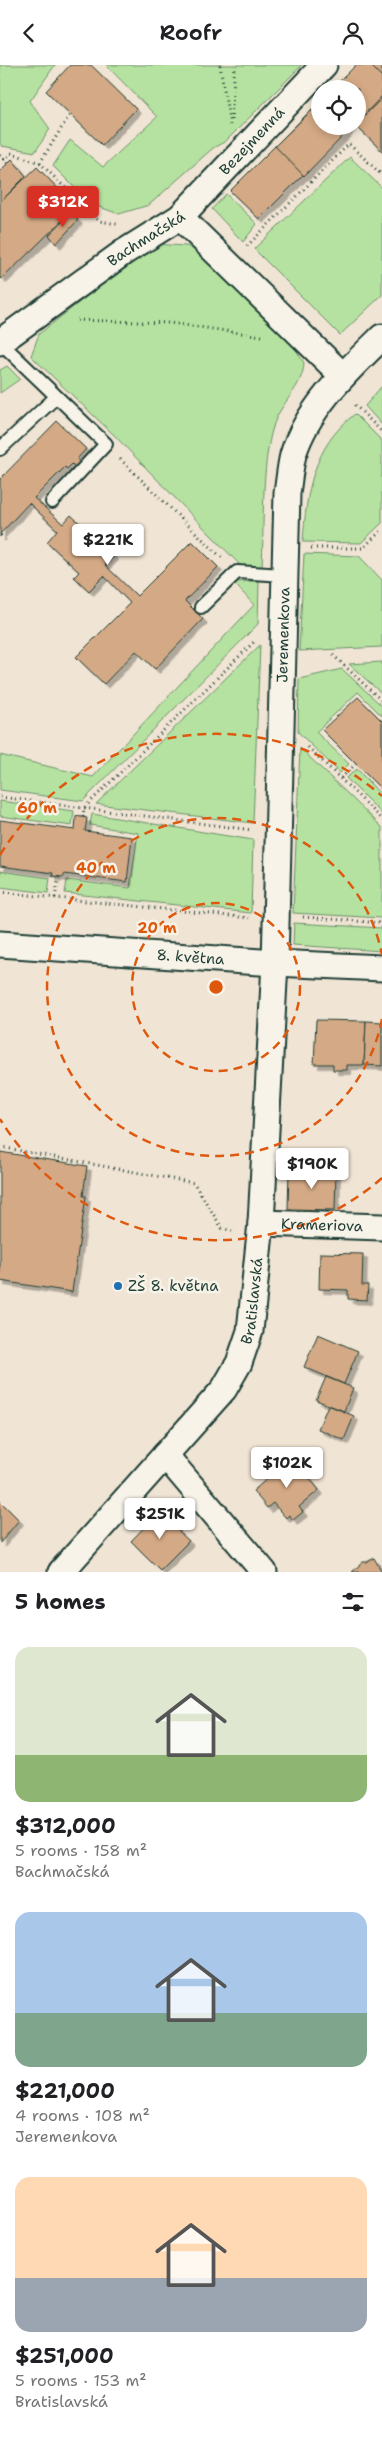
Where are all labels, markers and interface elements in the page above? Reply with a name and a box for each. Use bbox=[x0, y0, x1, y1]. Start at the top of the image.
text: Roofr bbox=[160, 18, 222, 47]
icon: back bbox=[15, 19, 43, 47]
icon: person bbox=[339, 19, 367, 47]
map controls bbox=[311, 80, 366, 135]
button: locate bbox=[311, 80, 366, 135]
street label: Bezejmenná bbox=[215, 102, 290, 179]
pin: $312K bbox=[28, 185, 98, 228]
text: $312K bbox=[38, 191, 88, 212]
street label: Bachmačská bbox=[103, 206, 189, 271]
pin: $221K bbox=[73, 523, 143, 566]
text: $221K bbox=[83, 529, 133, 550]
street label: Jeremenkova bbox=[272, 586, 295, 683]
text: 60 m bbox=[17, 798, 57, 818]
text: 40 m bbox=[76, 858, 116, 878]
text: 20 m bbox=[137, 918, 177, 938]
street label: 8. května bbox=[156, 945, 226, 970]
centre of rings bbox=[207, 978, 225, 996]
pin: $190K bbox=[277, 1147, 347, 1190]
text: $190K bbox=[287, 1153, 337, 1174]
street label: Krameriova bbox=[281, 1214, 364, 1236]
street label: Bratislavská bbox=[236, 1256, 267, 1347]
place label: ZŠ 8. května bbox=[128, 1275, 219, 1296]
marker: ZŠ 8. května bbox=[112, 1280, 124, 1292]
pin: $102K bbox=[252, 1447, 322, 1489]
text: $102K bbox=[262, 1452, 312, 1473]
pin: $251K bbox=[125, 1497, 195, 1540]
text: $251K bbox=[135, 1503, 185, 1524]
text: 5 homes bbox=[15, 1588, 106, 1616]
icon: filters bbox=[339, 1588, 367, 1616]
icon: home bbox=[146, 1680, 236, 1770]
text: $312,000 bbox=[15, 1812, 116, 1840]
text: 5 rooms · 158 m² bbox=[15, 1840, 147, 1861]
text: Bachmačská bbox=[15, 1861, 110, 1882]
icon: home bbox=[146, 1945, 236, 2035]
text: $221,000 bbox=[15, 2077, 115, 2105]
text: 4 rooms · 108 m² bbox=[15, 2105, 150, 2126]
text: Jeremenkova bbox=[15, 2126, 117, 2147]
icon: home bbox=[146, 2210, 236, 2300]
text: $251,000 bbox=[15, 2342, 114, 2370]
text: 5 rooms · 153 m² bbox=[15, 2370, 147, 2391]
text: Bratislavská bbox=[15, 2391, 108, 2412]

